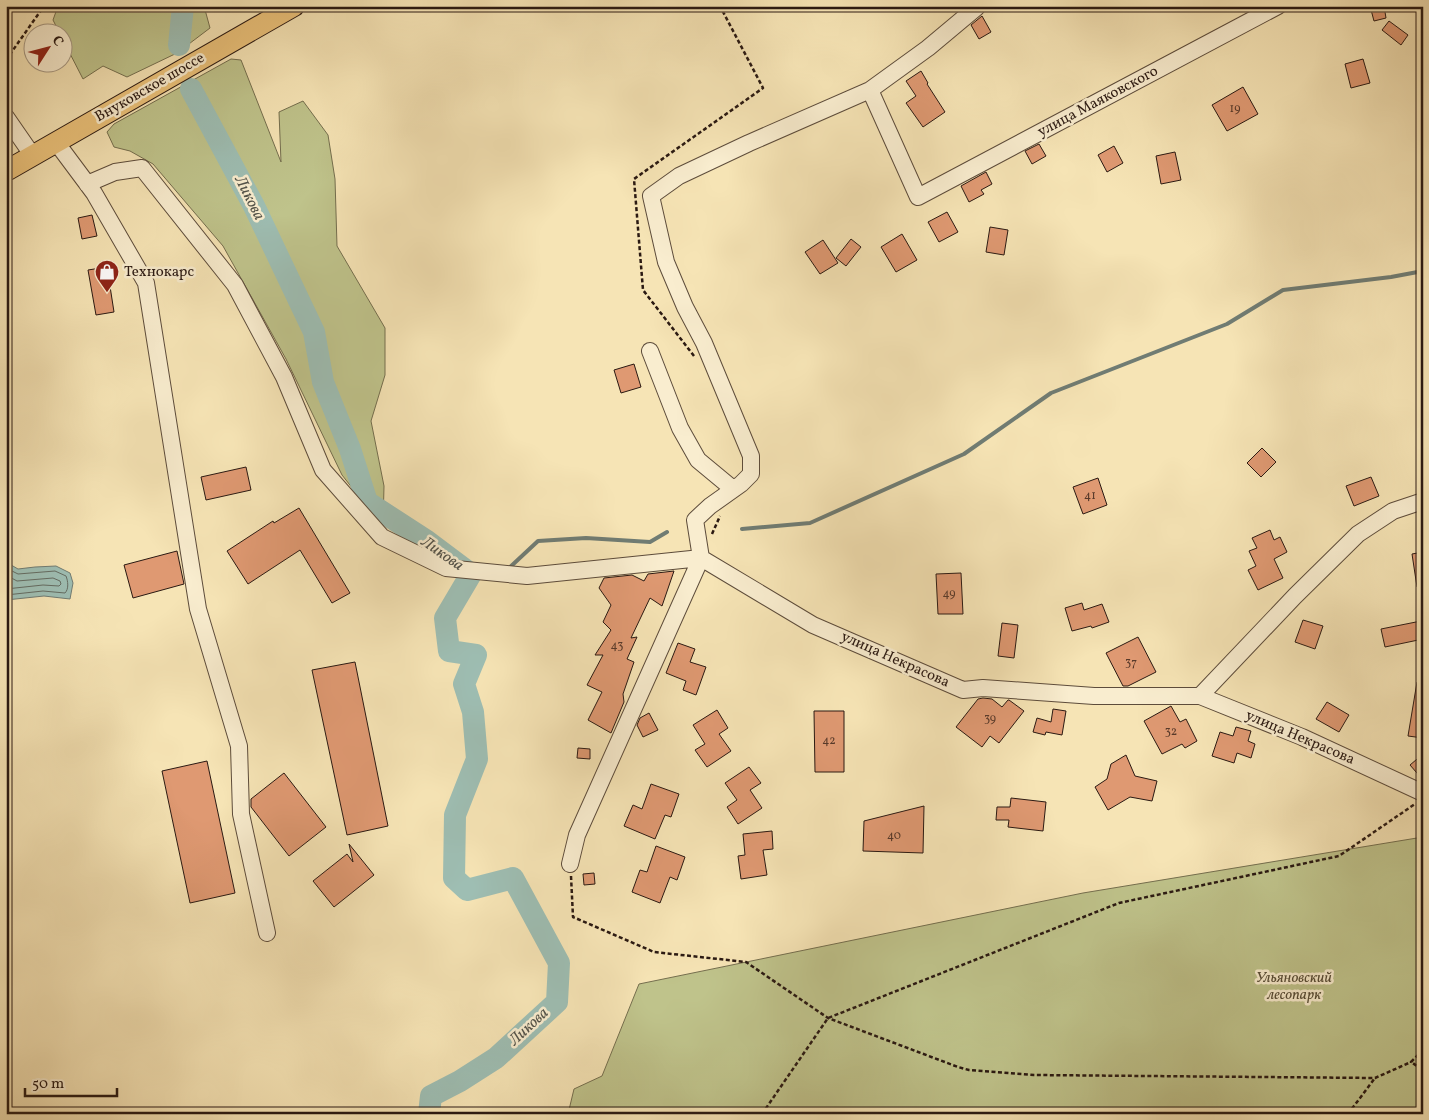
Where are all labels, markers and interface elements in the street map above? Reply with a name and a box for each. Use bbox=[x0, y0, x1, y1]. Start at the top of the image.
north arrow bbox=[22, 22, 72, 72]
text: С bbox=[47, 32, 68, 50]
street label: Внуковское шоссе bbox=[91, 48, 209, 128]
street label: улица Маяковского bbox=[1034, 61, 1162, 143]
house number: 19 bbox=[1230, 101, 1240, 117]
water label: Ликова bbox=[228, 171, 270, 225]
shop icon: Технокарс bbox=[94, 259, 120, 293]
place label: Технокарс bbox=[124, 262, 194, 283]
house number: 41 bbox=[1084, 488, 1096, 504]
water label: Ликова bbox=[415, 531, 468, 577]
house number: 49 bbox=[942, 586, 956, 602]
street label: улица Некрасова bbox=[837, 627, 953, 693]
house number: 43 bbox=[611, 638, 623, 654]
house number: 37 bbox=[1125, 655, 1137, 671]
street label: улица Некрасова bbox=[1242, 705, 1358, 771]
house number: 39 bbox=[984, 711, 996, 727]
house number: 32 bbox=[1165, 724, 1177, 740]
house number: 42 bbox=[822, 733, 836, 749]
house number: 40 bbox=[887, 828, 901, 844]
park label: Ульяновский лесопарк bbox=[1256, 968, 1332, 1006]
water label: Ликова bbox=[503, 1002, 554, 1052]
scale bar bbox=[25, 1065, 118, 1097]
text: 50 m bbox=[32, 1074, 64, 1095]

